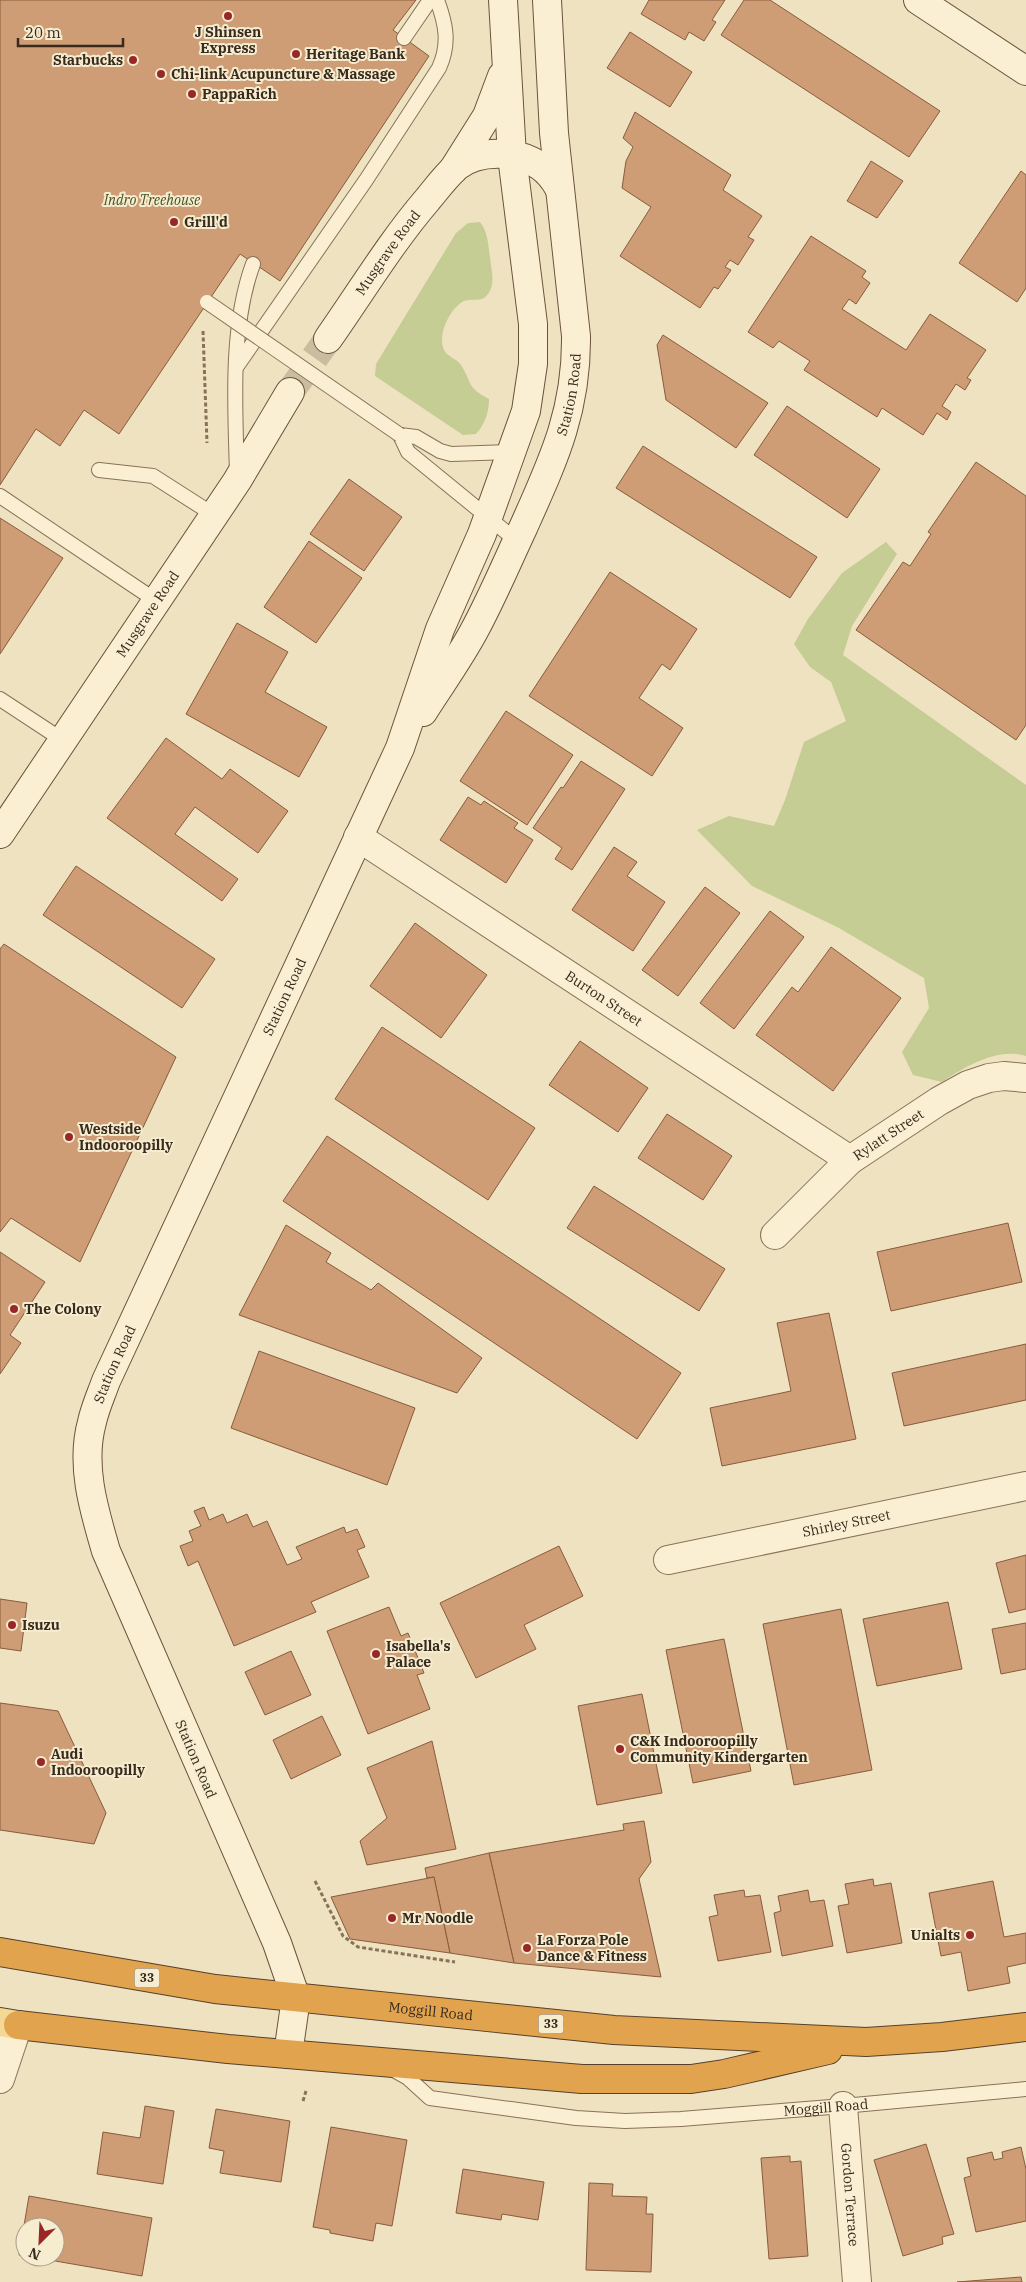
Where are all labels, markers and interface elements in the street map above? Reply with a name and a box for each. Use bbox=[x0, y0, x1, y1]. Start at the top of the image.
marker: J Shinsen Express bbox=[222, 10, 234, 22]
scale bar bbox=[18, 15, 122, 47]
text: 20 m bbox=[25, 23, 61, 42]
place label: J Shinsen Express bbox=[195, 23, 261, 57]
place label: Heritage Bank bbox=[306, 45, 405, 63]
marker: Heritage Bank bbox=[290, 48, 302, 60]
place label: Starbucks bbox=[53, 51, 123, 69]
marker: Starbucks bbox=[127, 54, 139, 66]
place label: Chi-link Acupuncture & Massage bbox=[171, 65, 395, 83]
marker: Chi-link Acupuncture & Massage bbox=[155, 68, 167, 80]
place label: PappaRich bbox=[202, 85, 277, 103]
marker: PappaRich bbox=[186, 88, 198, 100]
park label: Indro Treehouse bbox=[103, 191, 201, 209]
street label: Musgrave Road bbox=[351, 206, 425, 299]
place label: Grill'd bbox=[184, 213, 228, 231]
marker: Grill'd bbox=[168, 216, 180, 228]
street label: Station Road bbox=[552, 352, 585, 438]
street label: Musgrave Road bbox=[112, 567, 183, 661]
street label: Station Road bbox=[259, 955, 310, 1038]
street label: Burton Street bbox=[562, 966, 646, 1030]
street label: Rylatt Street bbox=[850, 1105, 927, 1164]
place label: Westside Indooroopilly bbox=[79, 1120, 173, 1154]
marker: Westside Indooroopilly bbox=[63, 1131, 75, 1143]
place label: The Colony bbox=[24, 1300, 101, 1318]
marker: The Colony bbox=[8, 1303, 20, 1315]
street label: Station Road bbox=[89, 1322, 140, 1406]
street label: Shirley Street bbox=[801, 1505, 892, 1541]
place label: Isuzu bbox=[22, 1616, 60, 1634]
marker: Isuzu bbox=[6, 1619, 18, 1631]
place label: Isabella's Palace bbox=[386, 1637, 451, 1671]
marker: Isabella's Palace bbox=[370, 1648, 382, 1660]
street label: Station Road bbox=[171, 1717, 221, 1801]
place label: C&K Indooroopilly Community Kindergarten bbox=[630, 1732, 808, 1766]
marker: C&K Indooroopilly Community Kindergarten bbox=[614, 1743, 626, 1755]
place label: Audi Indooroopilly bbox=[51, 1745, 145, 1779]
marker: Audi Indooroopilly bbox=[35, 1756, 47, 1768]
place label: Mr Noodle bbox=[402, 1909, 474, 1927]
marker: Mr Noodle bbox=[386, 1912, 398, 1924]
place label: Unialts bbox=[910, 1926, 960, 1944]
marker: Unialts bbox=[964, 1929, 976, 1941]
place label: La Forza Pole Dance & Fitness bbox=[537, 1931, 647, 1965]
marker: La Forza Pole Dance & Fitness bbox=[521, 1942, 533, 1954]
road number: 33 bbox=[134, 1969, 160, 1988]
street label: Moggill Road bbox=[388, 1998, 474, 2025]
road number: 33 bbox=[538, 2015, 564, 2034]
street label: Moggill Road bbox=[783, 2095, 870, 2120]
street label: Gordon Terrace bbox=[837, 2142, 863, 2247]
north arrow bbox=[15, 2217, 65, 2267]
text: N bbox=[26, 2243, 43, 2264]

